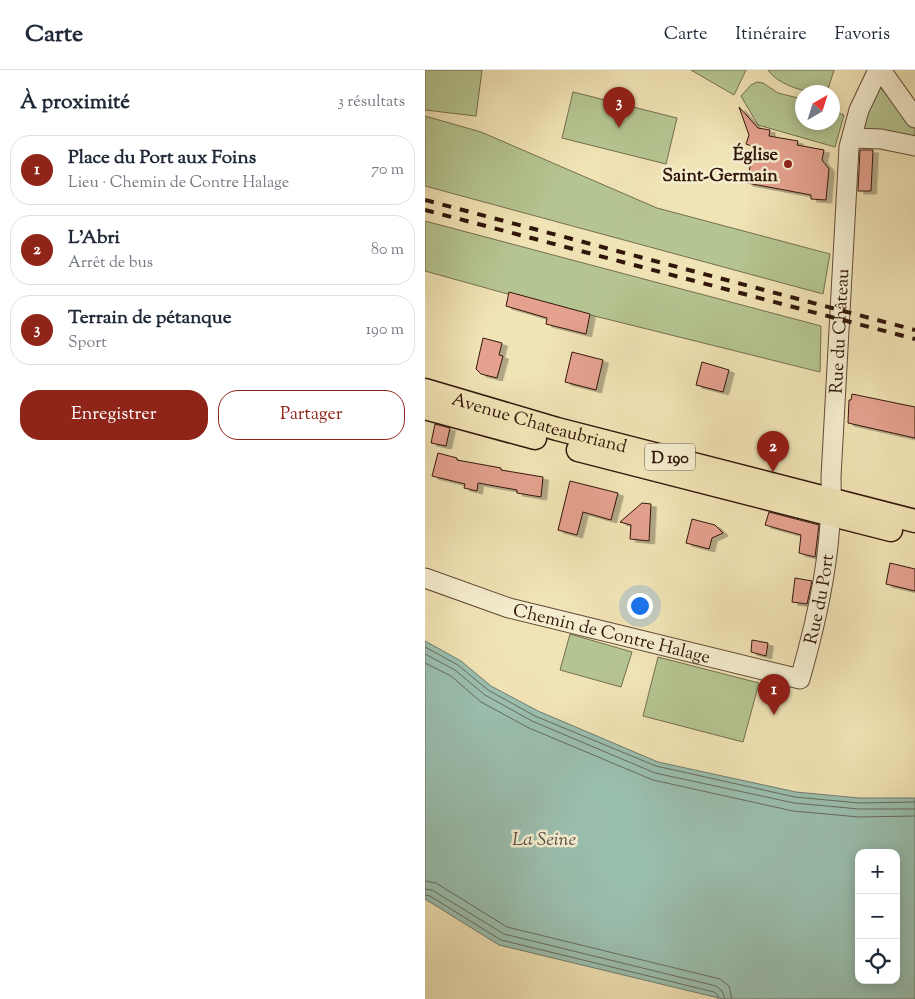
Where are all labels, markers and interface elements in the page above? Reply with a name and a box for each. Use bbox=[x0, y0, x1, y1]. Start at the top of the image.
text: Carte bbox=[25, 18, 83, 52]
text: Carte bbox=[664, 22, 707, 48]
text: Itinéraire bbox=[735, 22, 807, 48]
text: Favoris bbox=[835, 22, 890, 48]
north arrow bbox=[795, 85, 840, 130]
pin: 3 bbox=[603, 87, 635, 128]
text: À proximité bbox=[20, 88, 130, 118]
text: 3 résultats bbox=[337, 91, 405, 114]
place label: Église Saint-Germain bbox=[662, 142, 779, 190]
text: Place du Port aux Foins bbox=[68, 145, 256, 172]
marker: Église Saint-Germain bbox=[782, 158, 794, 170]
text: 1 bbox=[34, 159, 40, 182]
text: 70 m bbox=[371, 159, 404, 182]
text: Lieu · Chemin de Contre Halage bbox=[68, 172, 289, 195]
text: L'Abri bbox=[68, 225, 120, 252]
text: 2 bbox=[33, 239, 41, 262]
text: 80 m bbox=[371, 239, 404, 262]
text: Arrêt de bus bbox=[68, 252, 153, 275]
street label: Rue du Château bbox=[825, 268, 857, 395]
text: Terrain de pétanque bbox=[68, 305, 232, 332]
text: 3 bbox=[34, 319, 40, 342]
text: 190 m bbox=[366, 319, 404, 342]
text: Sport bbox=[68, 332, 107, 355]
street label: Avenue Chateaubriand bbox=[448, 388, 629, 461]
button: Enregistrer bbox=[20, 390, 208, 440]
button: Partager bbox=[218, 390, 405, 440]
pin: 2 bbox=[757, 431, 789, 472]
road number: D 190 bbox=[645, 444, 695, 471]
street label: Rue du Port bbox=[799, 553, 842, 647]
your location bbox=[627, 593, 653, 619]
street label: Chemin de Contre Halage bbox=[510, 598, 713, 672]
pin: 1 bbox=[758, 674, 790, 715]
water label: La Seine bbox=[512, 827, 576, 854]
map controls bbox=[855, 849, 900, 984]
button: + bbox=[855, 849, 900, 894]
button: − bbox=[855, 894, 900, 939]
button: locate bbox=[855, 939, 900, 984]

